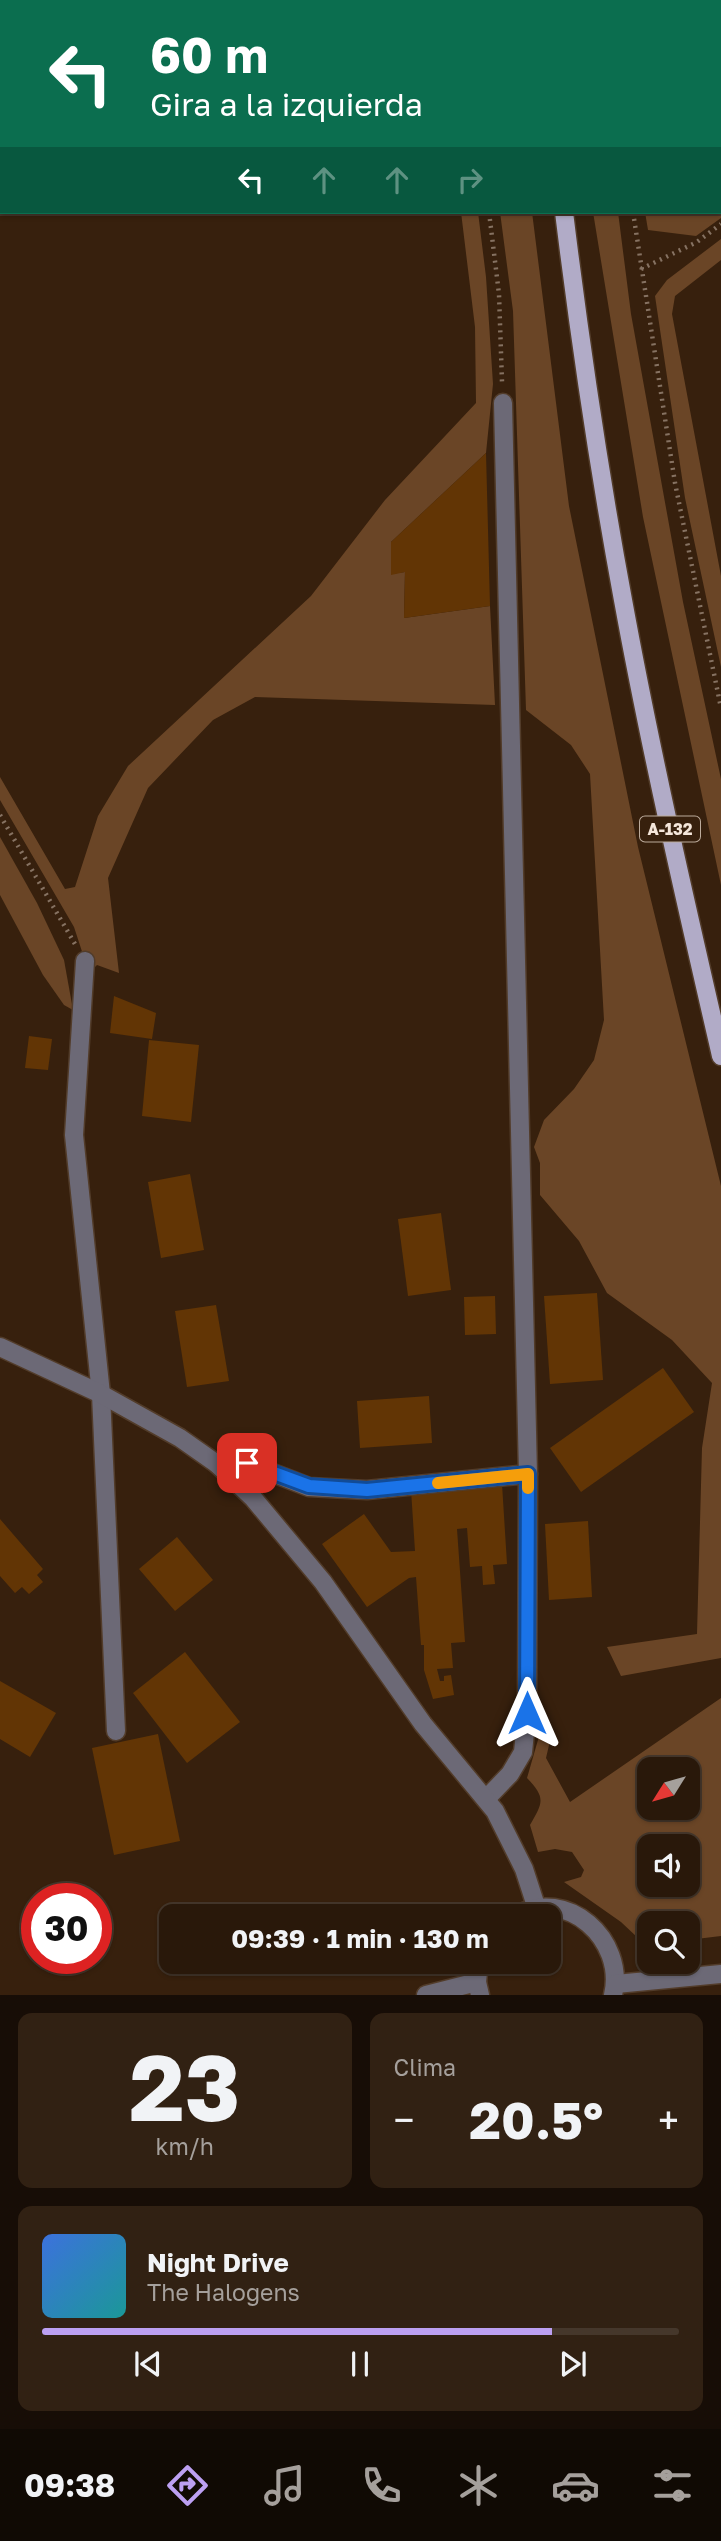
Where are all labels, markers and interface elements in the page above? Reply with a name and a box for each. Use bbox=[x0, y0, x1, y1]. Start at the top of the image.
text: 60 m bbox=[150, 25, 268, 84]
icon: left bbox=[35, 28, 126, 119]
text: Gira a la izquierda bbox=[150, 85, 423, 123]
icon: left bbox=[232, 161, 270, 199]
icon: ahead bbox=[305, 161, 343, 199]
icon: ahead bbox=[378, 161, 416, 199]
icon: right bbox=[451, 161, 489, 199]
road number: A-132 bbox=[640, 816, 700, 842]
pin bbox=[217, 1433, 277, 1493]
icon: arrive bbox=[228, 1444, 266, 1482]
position arrow bbox=[490, 1676, 564, 1750]
north arrow bbox=[637, 1757, 700, 1820]
map controls bbox=[637, 1757, 700, 1974]
button: sound bbox=[637, 1834, 700, 1897]
speed limit sign: 30 bbox=[21, 1883, 112, 1974]
button: search bbox=[637, 1911, 700, 1974]
text: 09:39 · 1 min · 130 m bbox=[231, 1923, 489, 1954]
text: 23 bbox=[129, 2032, 240, 2141]
text: Clima bbox=[394, 2053, 456, 2081]
text: 20.5° bbox=[469, 2088, 603, 2150]
text: − bbox=[394, 2097, 414, 2142]
text: + bbox=[658, 2097, 679, 2142]
text: km/h bbox=[155, 2132, 214, 2160]
text: Night Drive bbox=[147, 2247, 289, 2278]
text: The Halogens bbox=[147, 2278, 300, 2306]
icon: previous bbox=[129, 2345, 167, 2383]
icon: pause bbox=[341, 2345, 379, 2383]
icon: next bbox=[554, 2345, 592, 2383]
icon: directions bbox=[163, 2461, 212, 2510]
icon: music bbox=[260, 2461, 309, 2510]
icon: phone bbox=[357, 2461, 406, 2510]
icon: climate bbox=[454, 2461, 503, 2510]
icon: car bbox=[551, 2461, 600, 2510]
icon: filters bbox=[648, 2461, 697, 2510]
text: 09:38 bbox=[24, 2466, 115, 2504]

